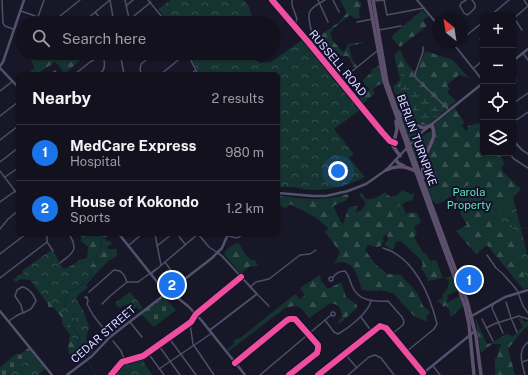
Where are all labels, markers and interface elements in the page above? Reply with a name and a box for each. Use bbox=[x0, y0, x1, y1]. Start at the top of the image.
north arrow bbox=[432, 12, 468, 48]
map controls bbox=[480, 12, 516, 156]
button: + bbox=[480, 12, 516, 48]
search box bbox=[16, 16, 280, 60]
icon: search bbox=[30, 27, 52, 49]
street label: RUSSELL ROAD bbox=[307, 28, 369, 99]
text: Search here bbox=[62, 30, 146, 47]
button: − bbox=[480, 48, 516, 84]
button: locate bbox=[480, 84, 516, 120]
text: Nearby bbox=[32, 88, 91, 108]
text: 2 results bbox=[212, 91, 264, 106]
street label: BERLIN TURNPIKE bbox=[395, 93, 439, 188]
button: layers bbox=[480, 120, 516, 156]
text: MedCare Express bbox=[70, 137, 196, 154]
text: 1 bbox=[42, 145, 48, 160]
text: 980 m bbox=[225, 145, 264, 160]
text: Hospital bbox=[70, 154, 121, 169]
your location bbox=[328, 161, 348, 181]
park label: Parola Property bbox=[447, 186, 491, 211]
text: House of Kokondo bbox=[70, 193, 199, 210]
text: 2 bbox=[41, 201, 49, 216]
text: 1.2 km bbox=[226, 201, 264, 216]
text: Sports bbox=[70, 210, 110, 225]
pin: 1 bbox=[456, 265, 482, 295]
pin: 2 bbox=[159, 270, 185, 300]
street label: CEDAR STREET bbox=[68, 302, 138, 365]

